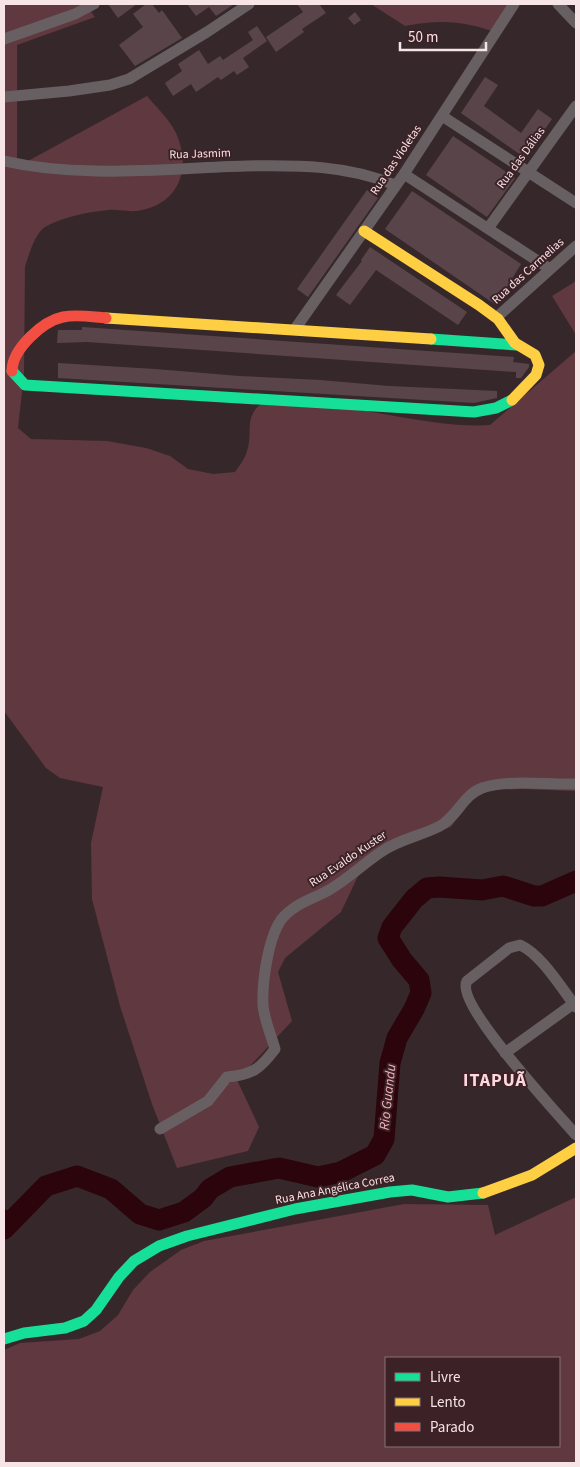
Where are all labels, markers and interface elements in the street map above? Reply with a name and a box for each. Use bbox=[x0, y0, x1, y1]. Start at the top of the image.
scale bar bbox=[400, 20, 486, 52]
text: 50 m bbox=[408, 27, 438, 48]
street label: Rua das Violetas bbox=[366, 122, 426, 198]
street label: Rua das Dálias bbox=[493, 124, 549, 192]
street label: Rua Jasmim bbox=[169, 144, 231, 164]
street label: Rua das Carmelias bbox=[488, 234, 568, 308]
street label: Rua Evaldo Kuster bbox=[306, 826, 391, 891]
water label: Rio Guandu bbox=[375, 1063, 401, 1131]
district label: ITAPUÃ bbox=[463, 1068, 527, 1093]
street label: Rua Ana Angélica Correa bbox=[274, 1169, 396, 1209]
legend bbox=[385, 1357, 560, 1447]
text: Livre bbox=[430, 1367, 460, 1388]
text: Lento bbox=[430, 1392, 466, 1413]
text: Parado bbox=[430, 1417, 474, 1438]

